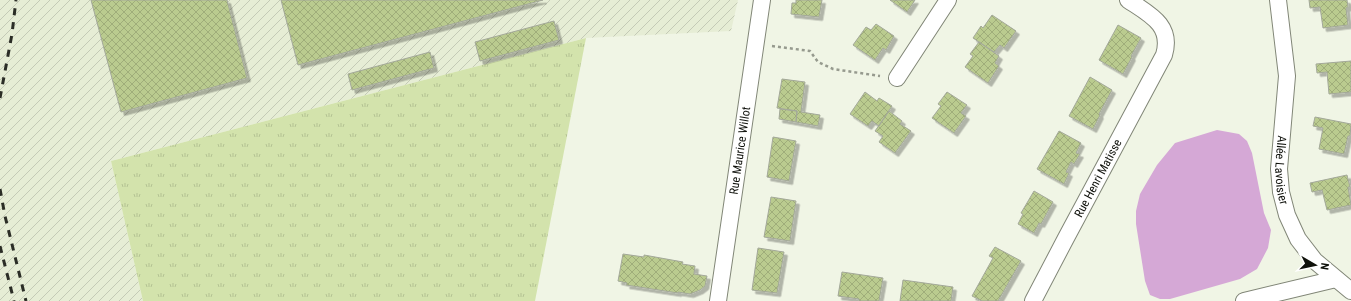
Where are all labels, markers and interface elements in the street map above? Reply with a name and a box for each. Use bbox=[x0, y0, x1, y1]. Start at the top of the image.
street label: Rue Maurice Willot bbox=[727, 105, 753, 195]
street label: Allée Lavoisier bbox=[1272, 135, 1291, 206]
street label: Rue Henri Matisse bbox=[1071, 136, 1125, 220]
north arrow bbox=[1295, 245, 1335, 285]
text: N bbox=[1317, 262, 1331, 271]

